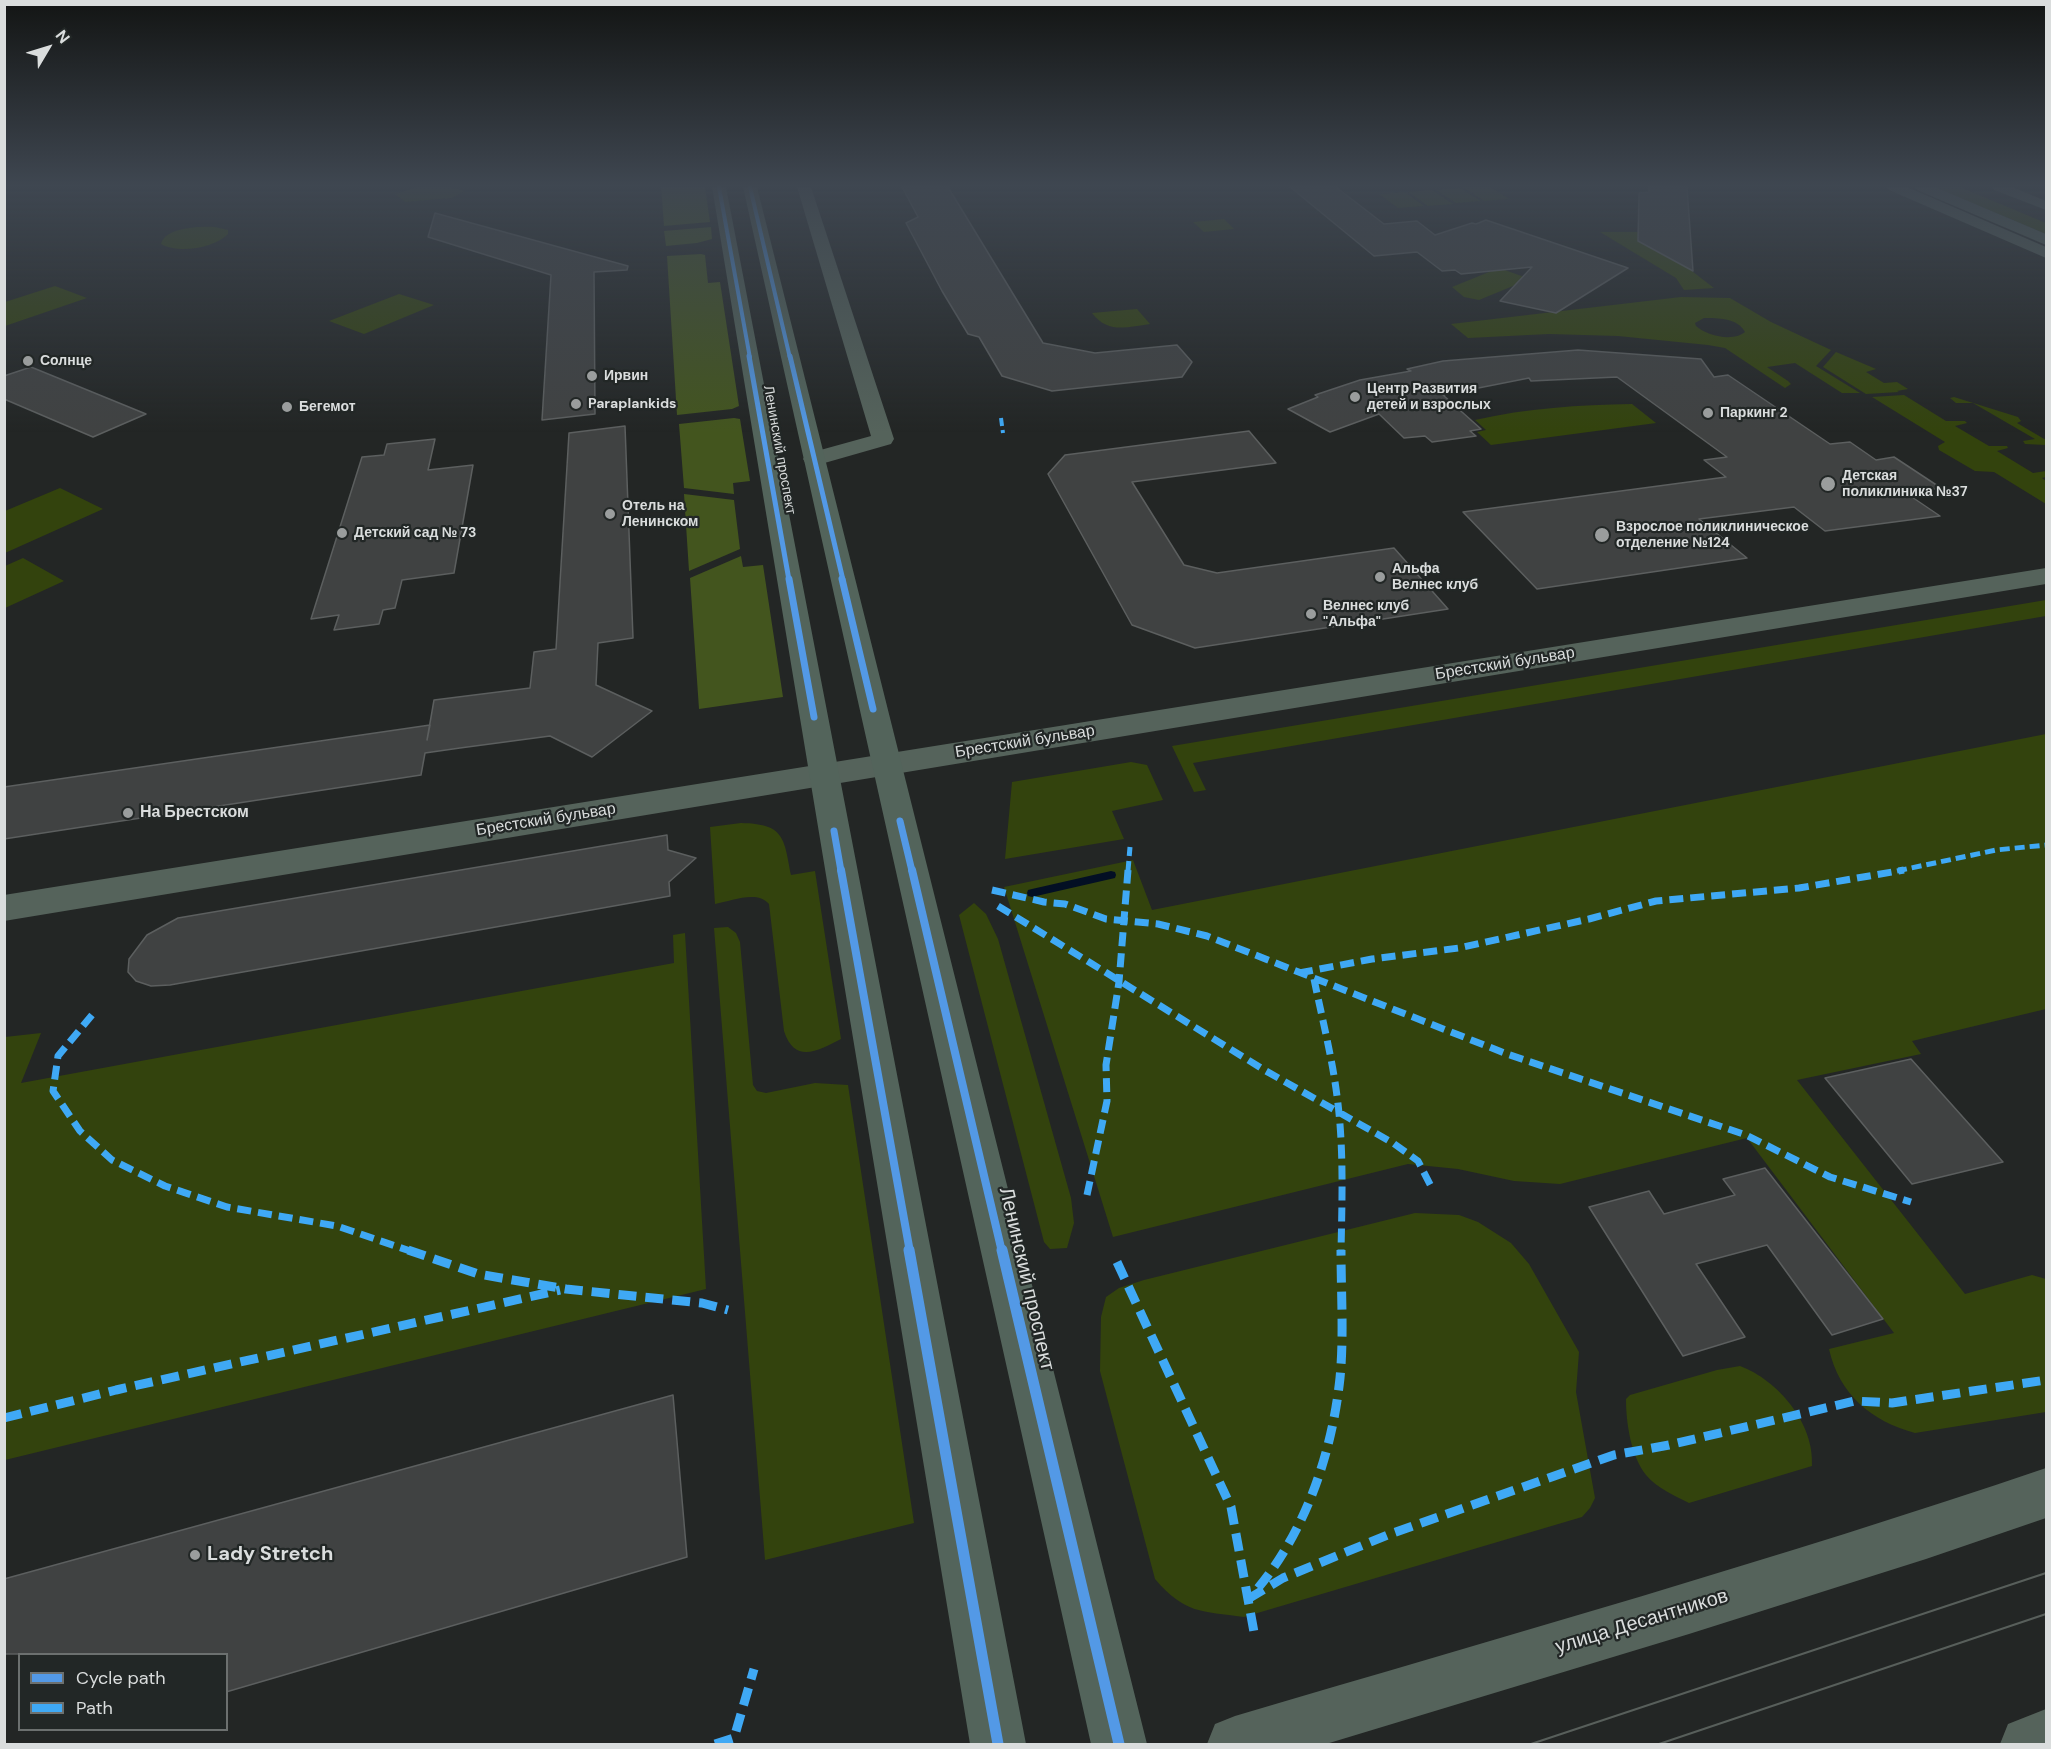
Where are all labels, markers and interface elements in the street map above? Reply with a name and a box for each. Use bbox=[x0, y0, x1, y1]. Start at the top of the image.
north arrow bbox=[18, 18, 78, 78]
text: N bbox=[51, 26, 74, 48]
place label: Солнце bbox=[40, 353, 92, 369]
marker: Солнце bbox=[21, 354, 35, 368]
place label: Ирвин bbox=[604, 368, 648, 384]
marker: Ирвин bbox=[585, 369, 599, 383]
place label: Центр Развития детей и взрослых bbox=[1367, 381, 1491, 413]
street label: Ленинский проспект bbox=[759, 384, 799, 516]
marker: Центр Развития детей и взрослых bbox=[1348, 390, 1362, 404]
place label: Paraplankids bbox=[588, 396, 677, 412]
marker: Paraplankids bbox=[569, 397, 583, 411]
place label: Бегемот bbox=[299, 399, 356, 415]
marker: Бегемот bbox=[280, 400, 294, 414]
place label: Паркинг 2 bbox=[1720, 405, 1788, 421]
marker: Паркинг 2 bbox=[1701, 406, 1715, 420]
place label: Детская поликлиника №37 bbox=[1842, 468, 1967, 500]
marker: Детская поликлиника №37 bbox=[1819, 475, 1837, 493]
place label: Отель на Ленинском bbox=[622, 498, 698, 530]
marker: Отель на Ленинском bbox=[603, 507, 617, 521]
place label: Взрослое поликлиническое отделение №124 bbox=[1616, 519, 1809, 552]
place label: Детский сад № 73 bbox=[354, 525, 476, 541]
marker: Детский сад № 73 bbox=[335, 526, 349, 540]
marker: Взрослое поликлиническое отделение №124 bbox=[1593, 526, 1611, 544]
place label: Альфа Велнес клуб bbox=[1392, 561, 1478, 594]
marker: Альфа Велнес клуб bbox=[1373, 570, 1387, 584]
place label: Велнес клуб "Альфа" bbox=[1323, 598, 1409, 630]
marker: Велнес клуб "Альфа" bbox=[1304, 607, 1318, 621]
street label: Брестский бульвар bbox=[1434, 644, 1576, 684]
street label: Брестский бульвар bbox=[954, 722, 1096, 762]
street label: Брестский бульвар bbox=[475, 800, 617, 840]
place label: На Брестском bbox=[140, 803, 249, 823]
marker: На Брестском bbox=[121, 806, 135, 820]
street label: Ленинский проспект bbox=[993, 1185, 1059, 1373]
place label: Lady Stretch bbox=[207, 1543, 333, 1567]
marker: Lady Stretch bbox=[188, 1548, 202, 1562]
street label: улица Десантников bbox=[1553, 1584, 1731, 1660]
legend bbox=[18, 1653, 228, 1731]
text: Cycle path bbox=[76, 1666, 166, 1690]
text: Path bbox=[76, 1696, 113, 1720]

